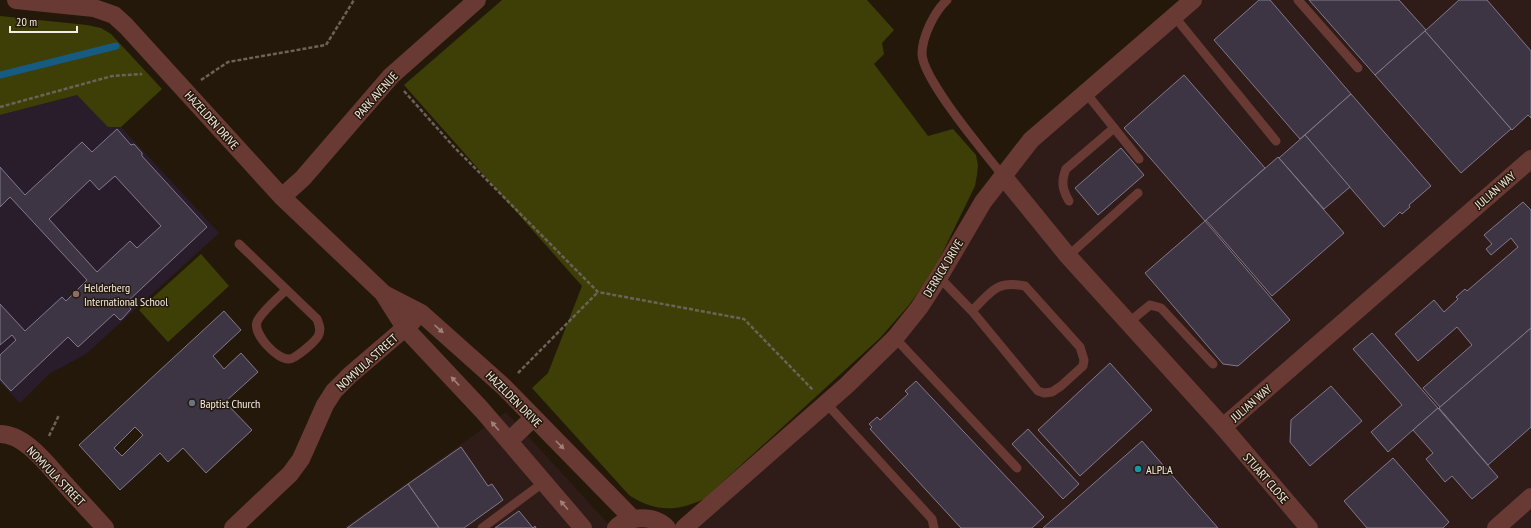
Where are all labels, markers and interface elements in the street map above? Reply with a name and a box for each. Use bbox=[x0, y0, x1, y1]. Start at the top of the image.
scale bar bbox=[10, 8, 77, 34]
text: 20 m bbox=[16, 14, 37, 29]
street label: PARK AVENUE bbox=[351, 68, 401, 122]
street label: HAZELDEN DRIVE bbox=[182, 88, 242, 152]
street label: JULIAN WAY bbox=[1471, 168, 1519, 213]
street label: DERRICK DRIVE bbox=[920, 236, 966, 300]
place label: Helderberg International School bbox=[84, 280, 168, 309]
marker: Helderberg International School bbox=[71, 289, 81, 299]
one-way arrow bbox=[434, 325, 444, 334]
street label: NOMVULA STREET bbox=[333, 330, 401, 393]
street label: HAZELDEN DRIVE bbox=[483, 368, 545, 430]
one-way arrow bbox=[450, 376, 460, 386]
street label: JULIAN WAY bbox=[1227, 381, 1275, 426]
place label: Baptist Church bbox=[200, 396, 260, 411]
marker: Baptist Church bbox=[187, 398, 197, 408]
one-way arrow bbox=[491, 420, 500, 431]
one-way arrow bbox=[555, 440, 565, 450]
street label: NOMVULA STREET bbox=[24, 443, 89, 509]
street label: STUART CLOSE bbox=[1240, 450, 1292, 506]
place label: ALPLA bbox=[1146, 462, 1173, 477]
marker: ALPLA bbox=[1133, 464, 1143, 474]
one-way arrow bbox=[559, 500, 568, 510]

